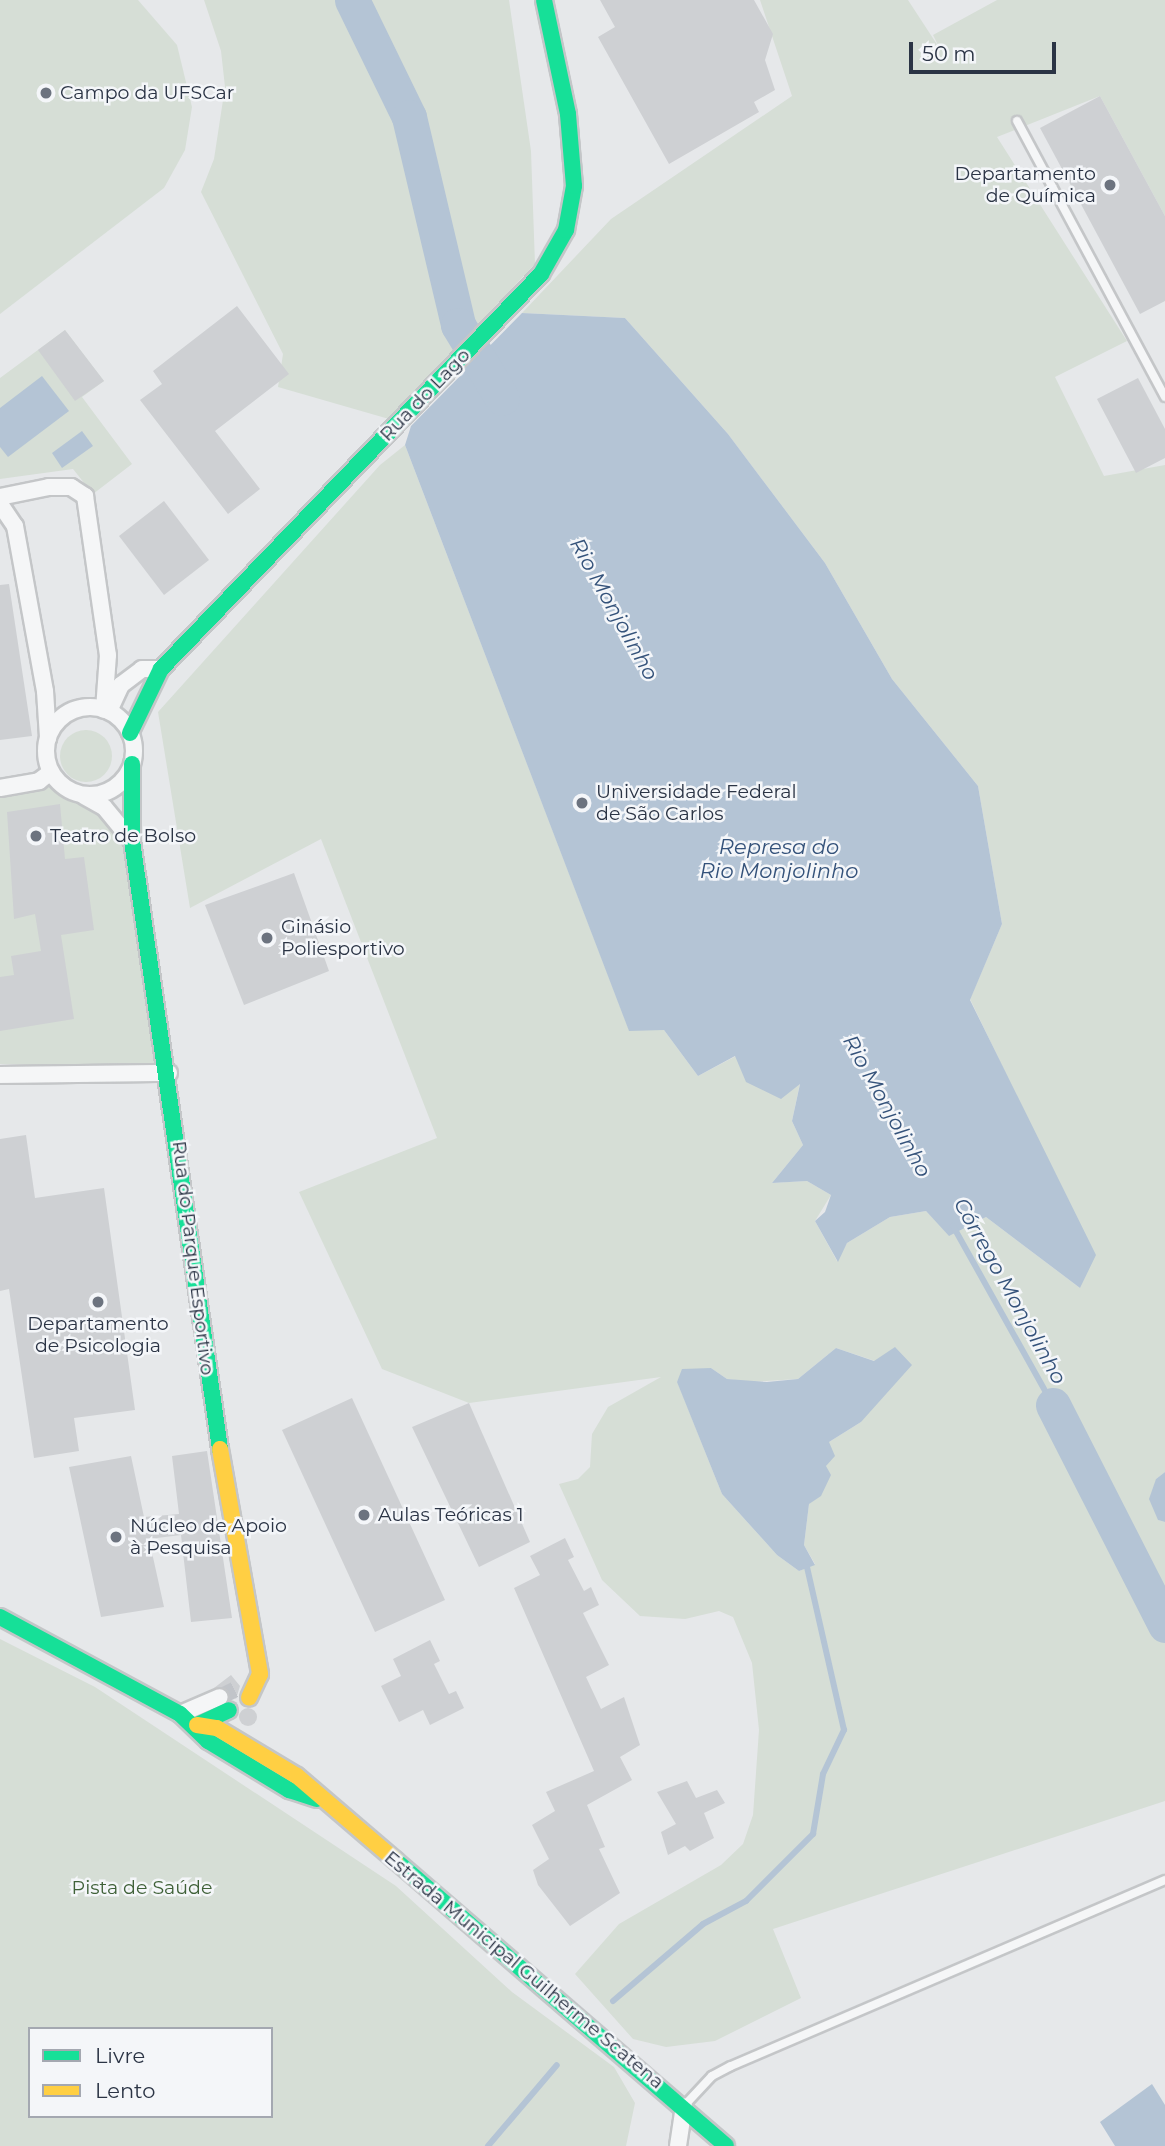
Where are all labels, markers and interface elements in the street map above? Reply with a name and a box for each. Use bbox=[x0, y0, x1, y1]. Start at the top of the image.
scale bar bbox=[913, 28, 1060, 72]
text: 50 m bbox=[922, 41, 976, 66]
place label: Campo da UFSCar bbox=[60, 82, 234, 104]
marker: Campo da UFSCar bbox=[38, 85, 54, 101]
place label: Departamento de Química bbox=[955, 163, 1096, 207]
marker: Departamento de Química bbox=[1102, 177, 1118, 193]
street label: Rua do Lago bbox=[375, 344, 475, 446]
water label: Rio Monjolinho bbox=[565, 533, 663, 685]
place label: Universidade Federal de São Carlos bbox=[596, 781, 797, 825]
marker: Universidade Federal de São Carlos bbox=[574, 795, 590, 811]
place label: Teatro de Bolso bbox=[50, 825, 196, 847]
marker: Teatro de Bolso bbox=[28, 828, 44, 844]
water label: Represa do Rio Monjolinho bbox=[700, 834, 858, 884]
place label: Ginásio Poliesportivo bbox=[281, 916, 405, 960]
marker: Ginásio Poliesportivo bbox=[259, 930, 275, 946]
water label: Rio Monjolinho bbox=[838, 1030, 936, 1182]
street label: Rua do Parque Esportivo bbox=[167, 1140, 219, 1376]
water label: Córrego Monjolinho bbox=[948, 1193, 1072, 1389]
marker: Departamento de Psicologia bbox=[90, 1294, 106, 1310]
place label: Departamento de Psicologia bbox=[27, 1313, 169, 1357]
place label: Aulas Teóricas 1 bbox=[378, 1504, 524, 1526]
marker: Aulas Teóricas 1 bbox=[356, 1507, 372, 1523]
place label: Núcleo de Apoio à Pesquisa bbox=[130, 1515, 287, 1559]
marker: Núcleo de Apoio à Pesquisa bbox=[108, 1529, 124, 1545]
street label: Estrada Municipal Guilherme Scatena bbox=[380, 1846, 668, 2094]
park label: Pista de Saúde bbox=[72, 1877, 212, 1899]
legend bbox=[28, 2027, 273, 2118]
text: Livre bbox=[95, 2043, 145, 2068]
text: Lento bbox=[95, 2078, 155, 2103]

